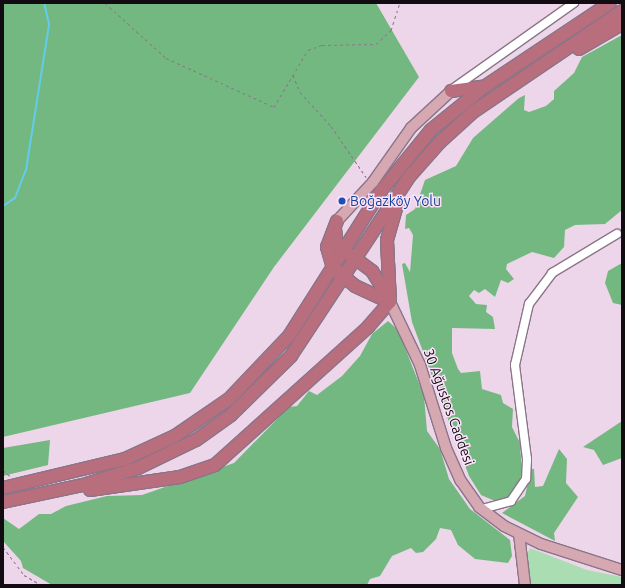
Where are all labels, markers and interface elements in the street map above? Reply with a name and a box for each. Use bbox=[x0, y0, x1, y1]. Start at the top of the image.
place label: Boğazköy Yolu bbox=[350, 193, 441, 209]
marker: Boğazköy Yolu bbox=[337, 196, 347, 206]
street label: 30 Ağustos Caddesi bbox=[420, 347, 478, 467]

